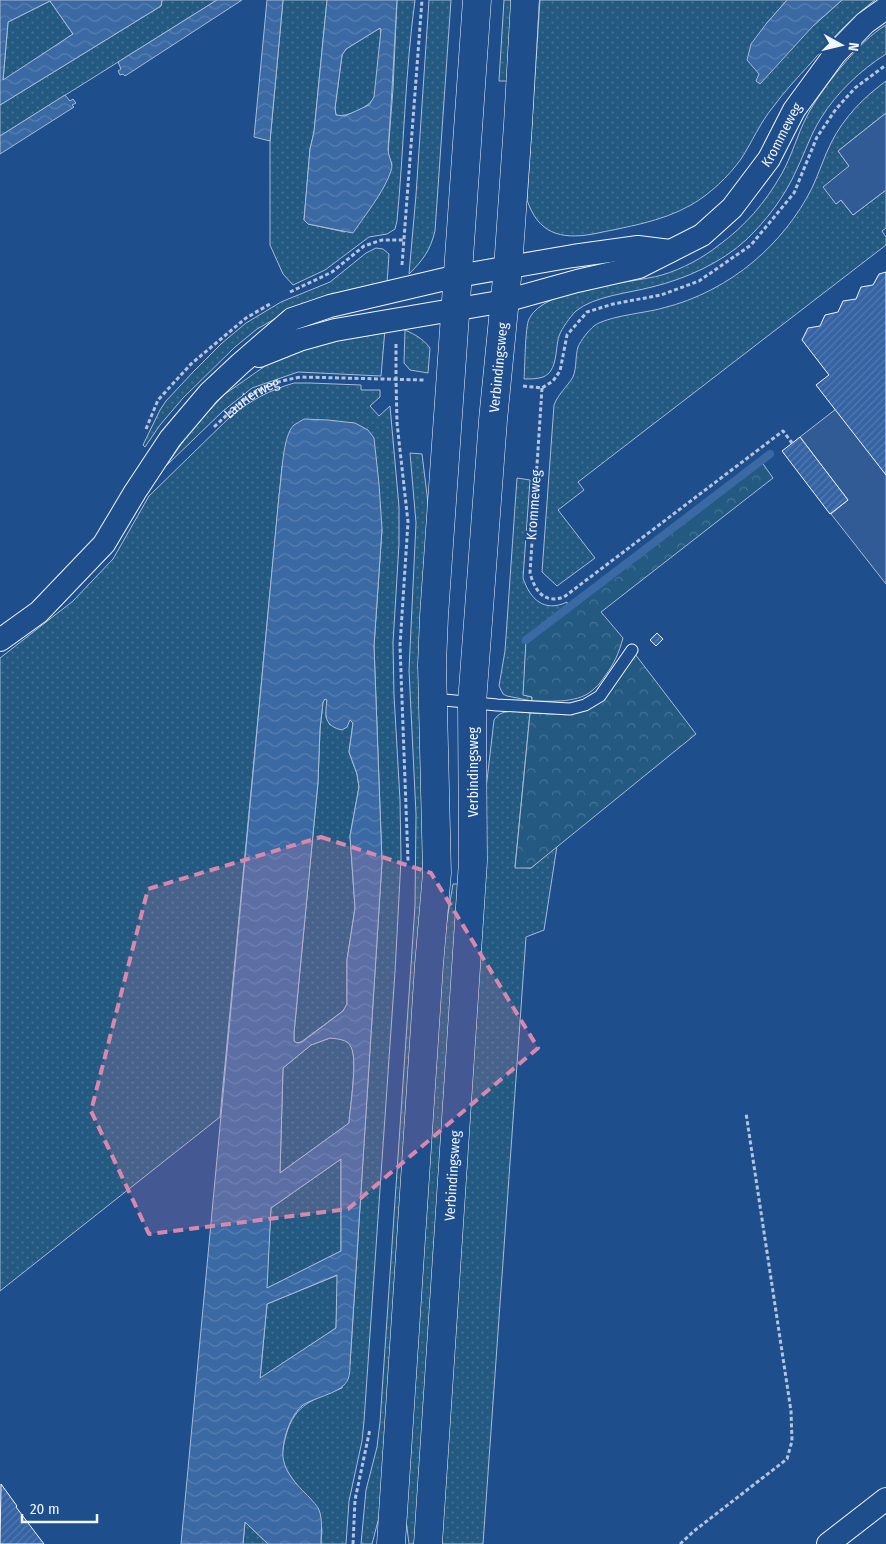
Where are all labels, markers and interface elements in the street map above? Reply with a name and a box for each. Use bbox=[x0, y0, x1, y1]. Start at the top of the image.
north arrow bbox=[816, 20, 866, 70]
text: N bbox=[844, 41, 862, 52]
street label: Krommeweg bbox=[757, 99, 806, 170]
street label: Verbindingsweg bbox=[485, 321, 511, 413]
street label: Laurierweg bbox=[220, 374, 282, 422]
street label: Krommeweg bbox=[523, 469, 545, 541]
street label: Verbindingsweg bbox=[465, 726, 482, 817]
street label: Verbindingsweg bbox=[441, 1130, 464, 1221]
scale bar bbox=[22, 1492, 98, 1524]
text: 20 m bbox=[30, 1500, 60, 1518]

